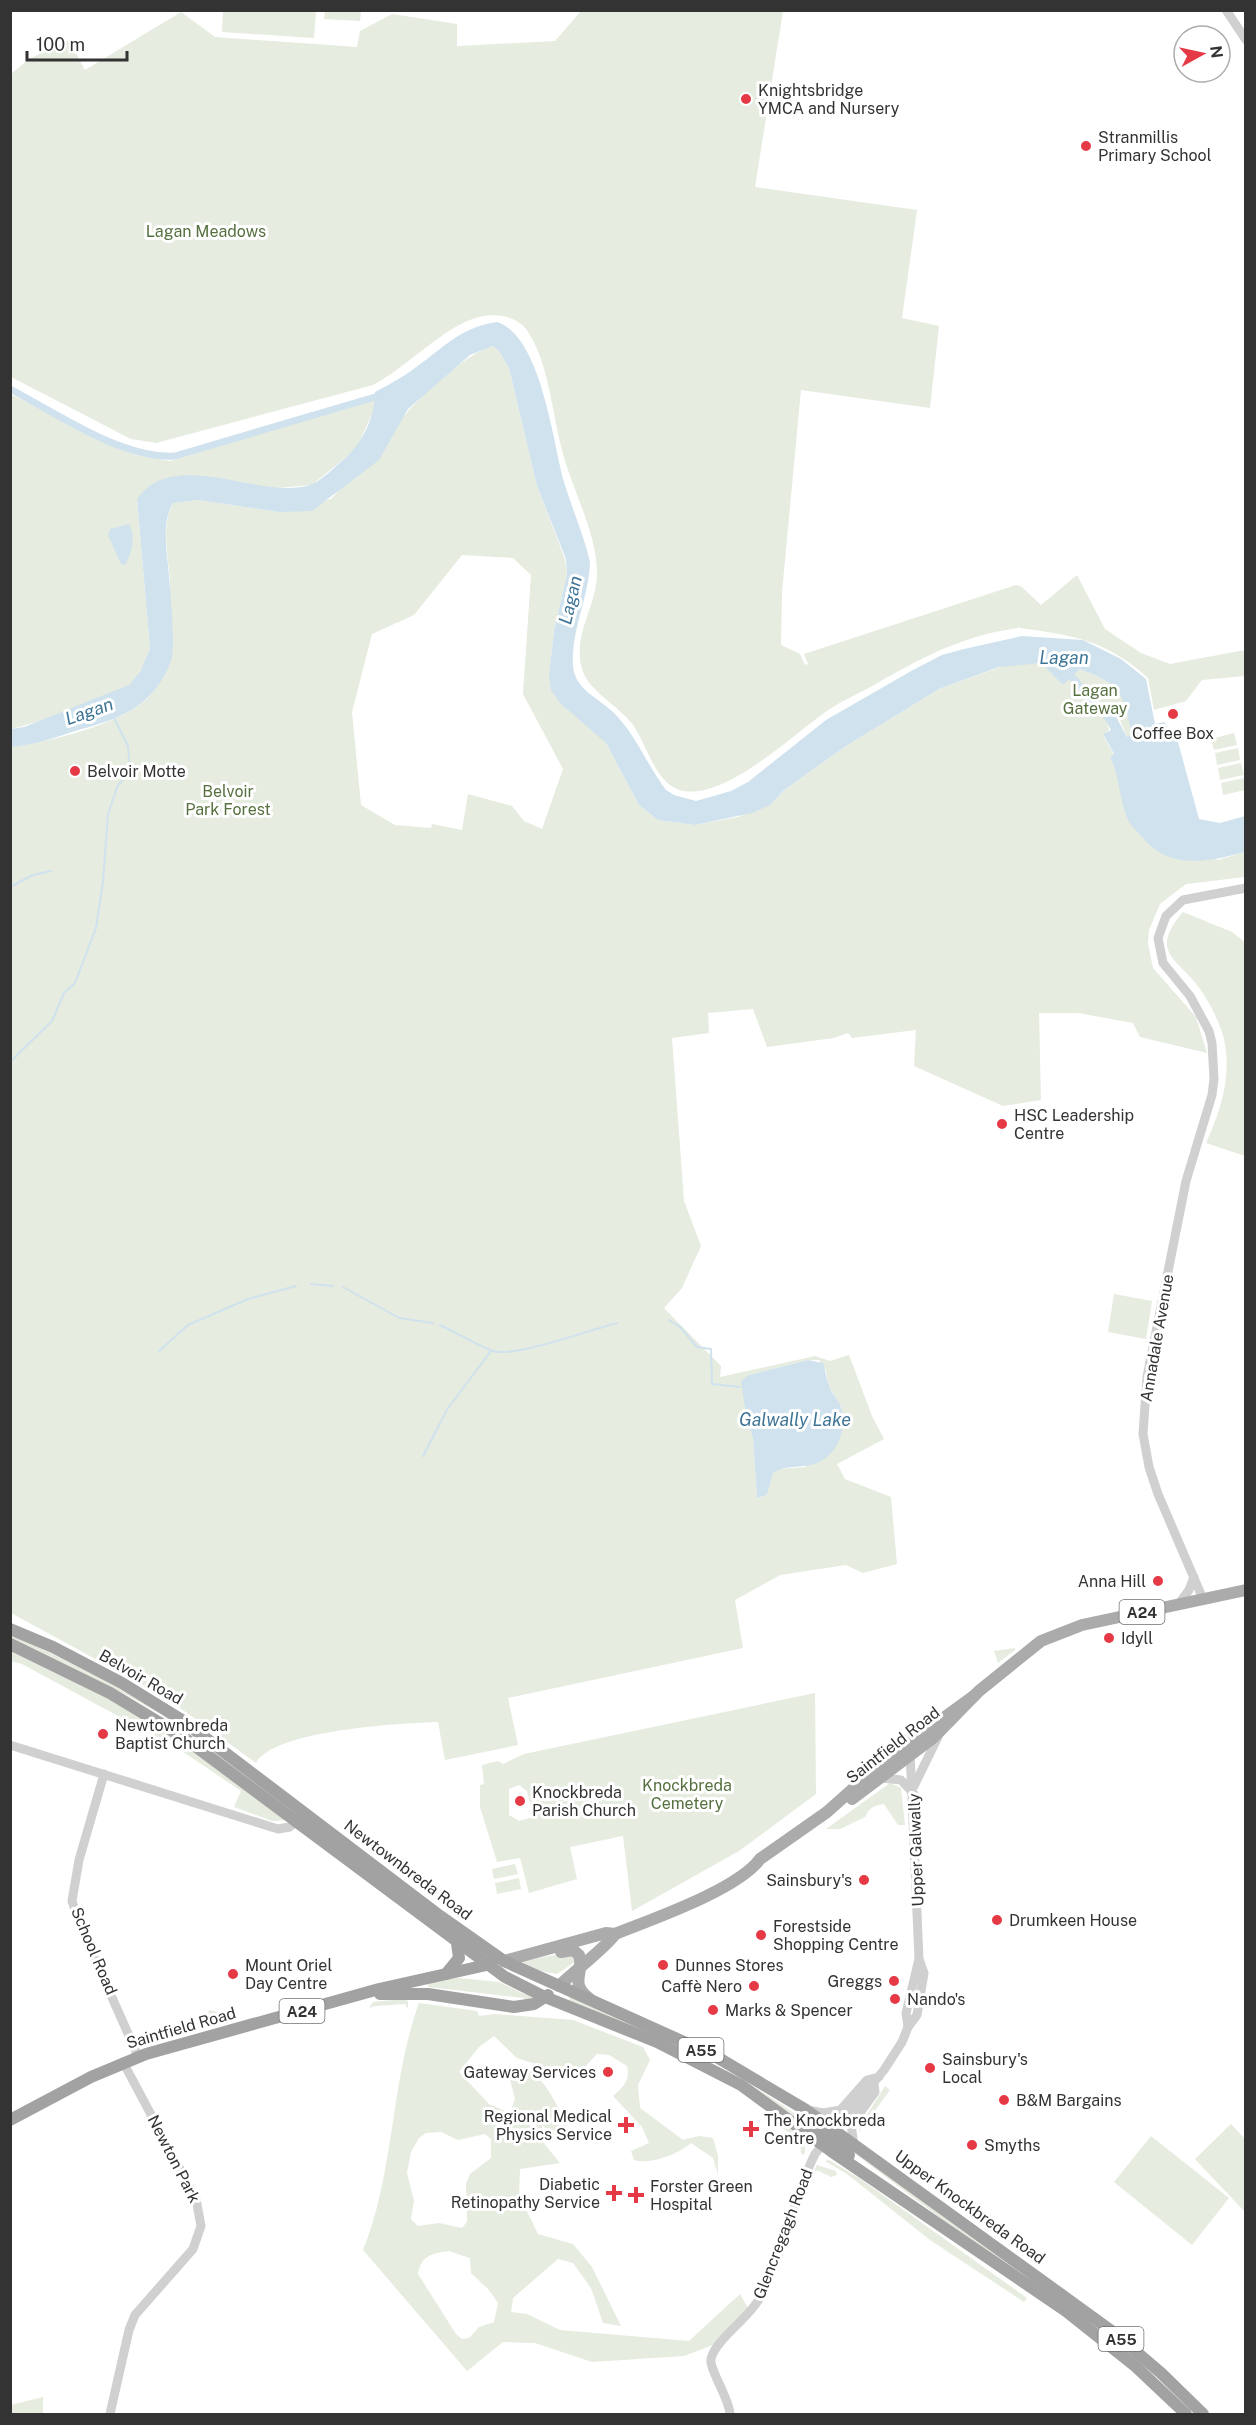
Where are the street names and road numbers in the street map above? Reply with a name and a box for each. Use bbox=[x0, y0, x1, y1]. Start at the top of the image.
street label: Annadale Avenue bbox=[1136, 1273, 1178, 1403]
road number: A24 bbox=[1120, 1600, 1164, 1624]
street label: Belvoir Road bbox=[96, 1645, 186, 1709]
street label: Saintfield Road bbox=[843, 1703, 943, 1787]
street label: Upper Galwally bbox=[905, 1793, 927, 1907]
street label: Newtownbreda Road bbox=[340, 1816, 476, 1924]
street label: School Road bbox=[67, 1904, 121, 1998]
road number: A24 bbox=[280, 1999, 324, 2023]
street label: Saintfield Road bbox=[124, 2003, 238, 2053]
road number: A55 bbox=[678, 2038, 724, 2062]
street label: Newton Park bbox=[144, 2112, 204, 2206]
street label: Upper Knockbreda Road bbox=[891, 2146, 1049, 2268]
street label: Glencregagh Road bbox=[749, 2166, 817, 2302]
road number: A55 bbox=[1098, 2327, 1144, 2351]

